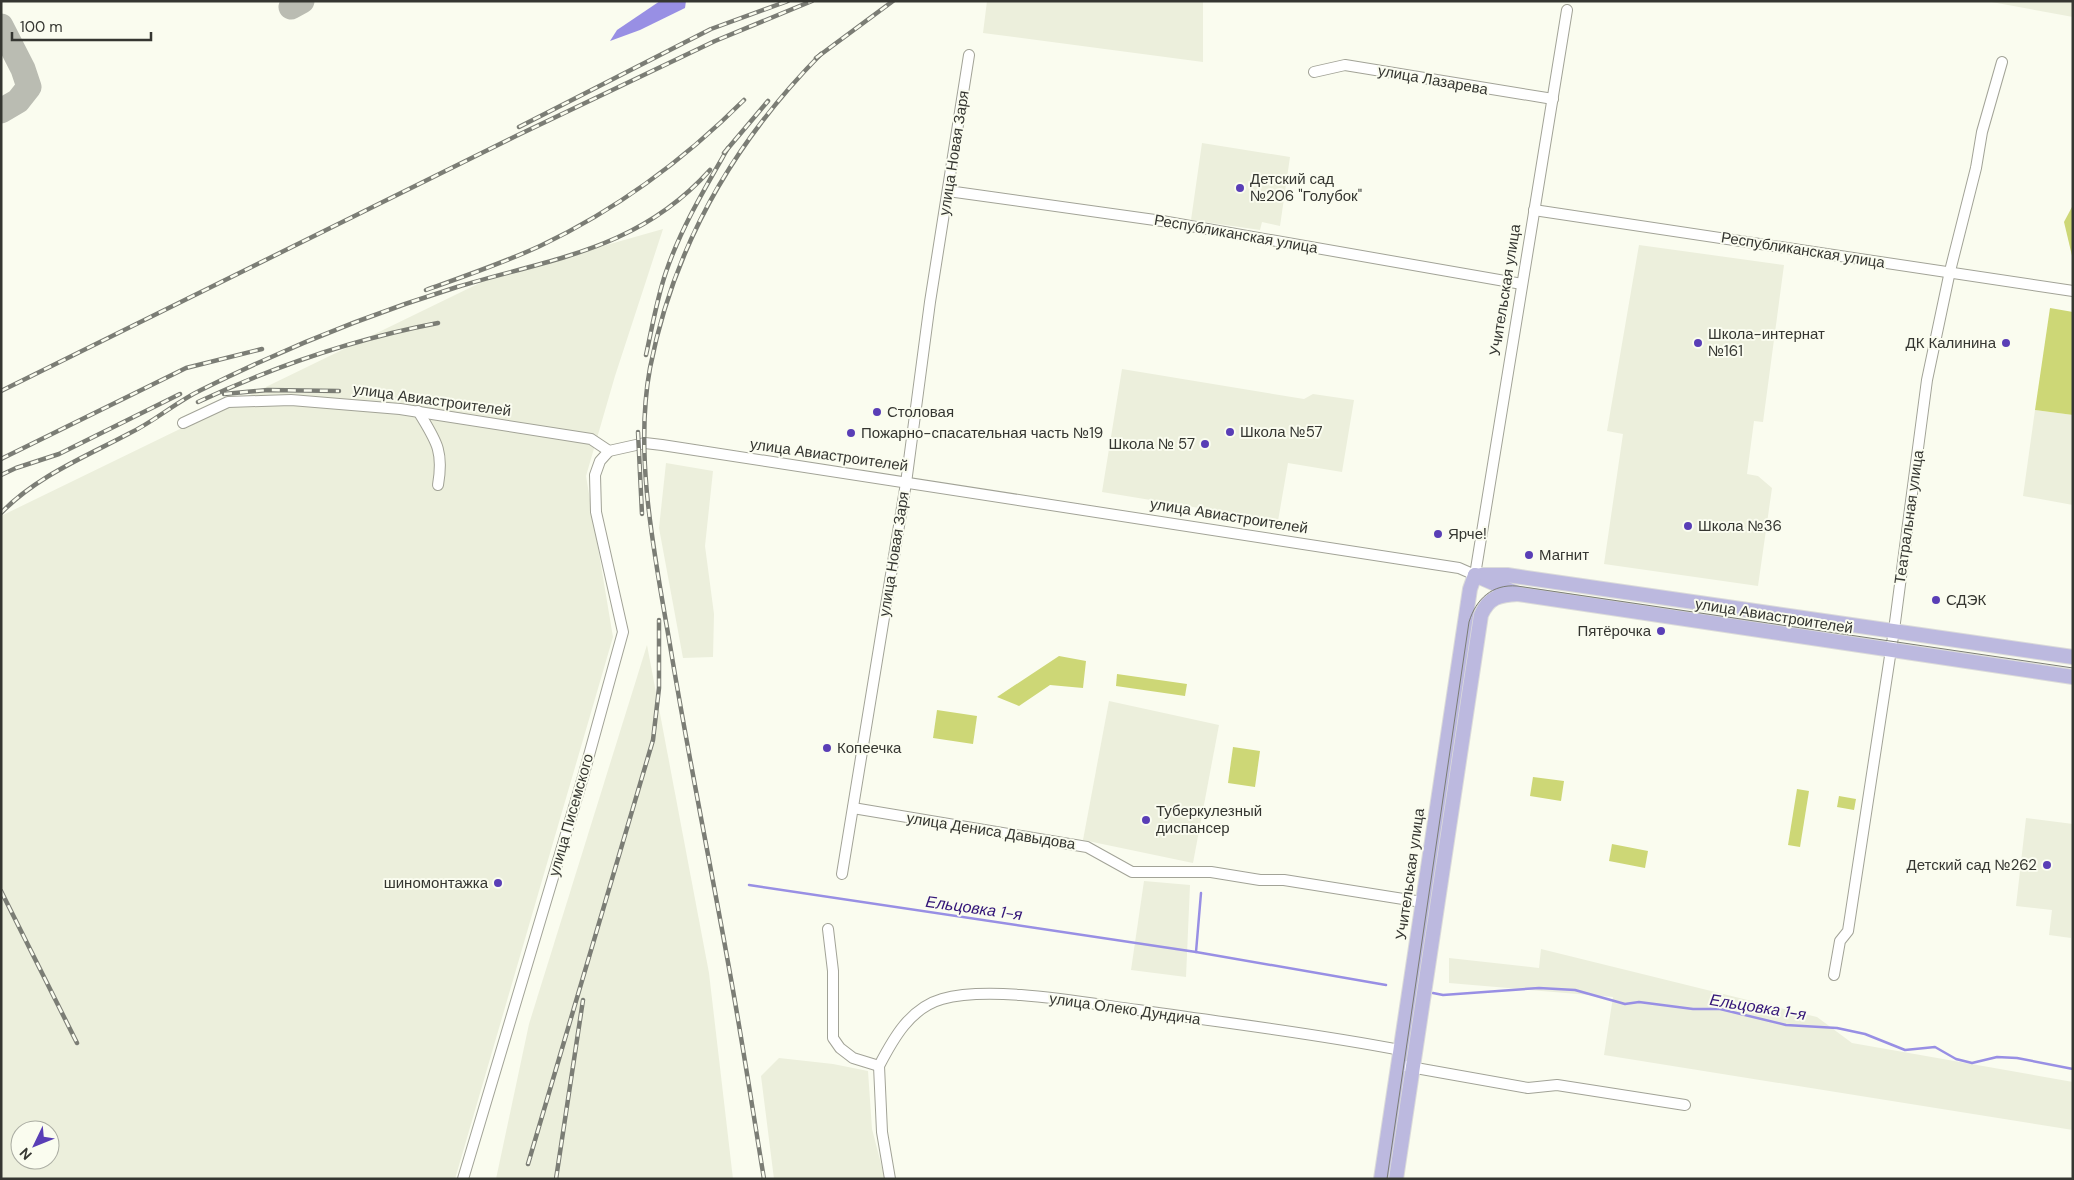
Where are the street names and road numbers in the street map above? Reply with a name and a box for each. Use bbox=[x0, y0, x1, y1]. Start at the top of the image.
street label: улица Лазарева bbox=[1376, 60, 1490, 100]
street label: улица Новая Заря bbox=[934, 89, 974, 217]
street label: Республиканская улица bbox=[1153, 210, 1320, 258]
street label: Учительская улица bbox=[1485, 222, 1525, 357]
street label: Республиканская улица bbox=[1720, 227, 1887, 273]
street label: улица Авиастроителей bbox=[352, 379, 512, 421]
street label: улица Авиастроителей bbox=[749, 434, 909, 476]
street label: Театральная улица bbox=[1890, 448, 1928, 585]
street label: улица Новая Заря bbox=[874, 490, 914, 618]
street label: улица Авиастроителей bbox=[1149, 494, 1309, 538]
street label: улица Авиастроителей bbox=[1694, 594, 1854, 638]
street label: улица Писемского bbox=[544, 751, 598, 879]
street label: Учительская улица bbox=[1391, 806, 1429, 941]
street label: улица Дениса Давыдова bbox=[905, 808, 1078, 854]
street label: улица Олеко Дундича bbox=[1048, 988, 1203, 1030]

